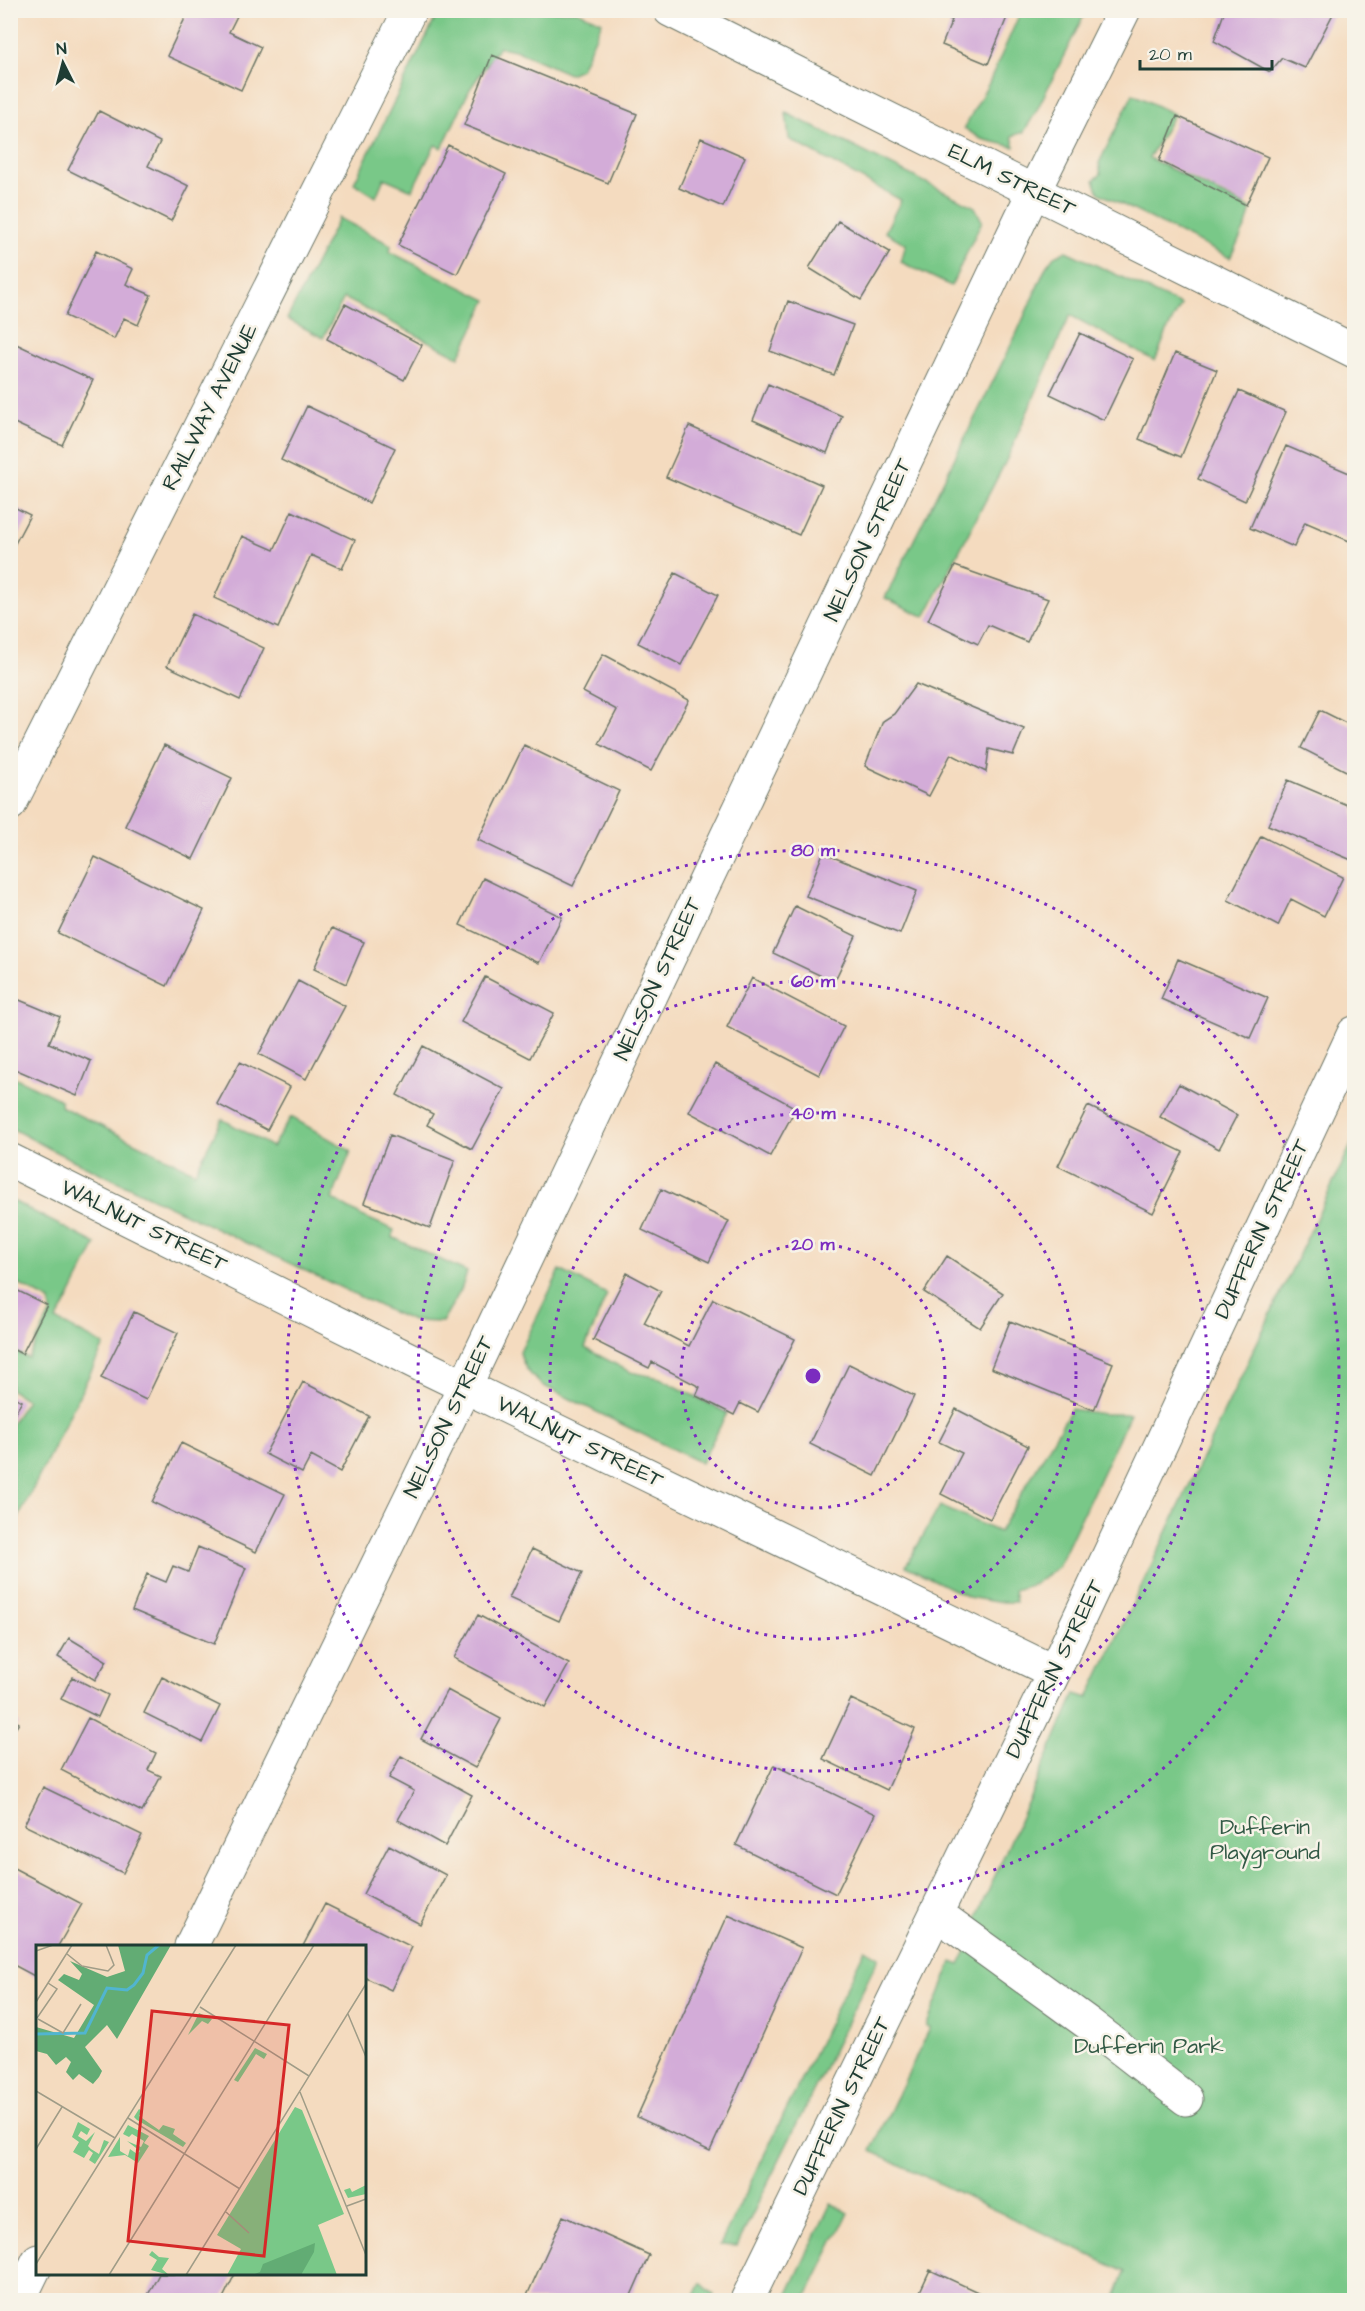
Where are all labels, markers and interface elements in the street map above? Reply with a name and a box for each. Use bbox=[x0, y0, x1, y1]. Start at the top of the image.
north arrow bbox=[33, 33, 93, 93]
scale bar bbox=[1140, 33, 1272, 71]
text: N bbox=[55, 38, 68, 61]
text: 20 m bbox=[1149, 42, 1192, 67]
street label: ELM STREET bbox=[943, 136, 1081, 224]
street label: RAILWAY AVENUE bbox=[154, 318, 266, 496]
street label: NELSON STREET bbox=[817, 453, 920, 627]
text: 80 m bbox=[791, 838, 836, 863]
street label: NELSON STREET bbox=[607, 892, 710, 1066]
text: 60 m bbox=[791, 969, 836, 994]
text: 40 m bbox=[791, 1101, 836, 1126]
street label: DUFFERIN STREET bbox=[1207, 1134, 1317, 1324]
street label: WALNUT STREET bbox=[55, 1172, 233, 1280]
text: 20 m bbox=[791, 1232, 835, 1257]
street label: NELSON STREET bbox=[396, 1330, 502, 1503]
centre of rings bbox=[803, 1366, 823, 1386]
street label: WALNUT STREET bbox=[491, 1388, 669, 1496]
street label: DUFFERIN STREET bbox=[998, 1574, 1112, 1763]
park label: Dufferin Playground bbox=[1210, 1812, 1320, 1869]
inset map bbox=[36, 1945, 366, 2275]
street label: DUFFERIN STREET bbox=[785, 2011, 899, 2200]
park label: Dufferin Park bbox=[1074, 2031, 1224, 2062]

